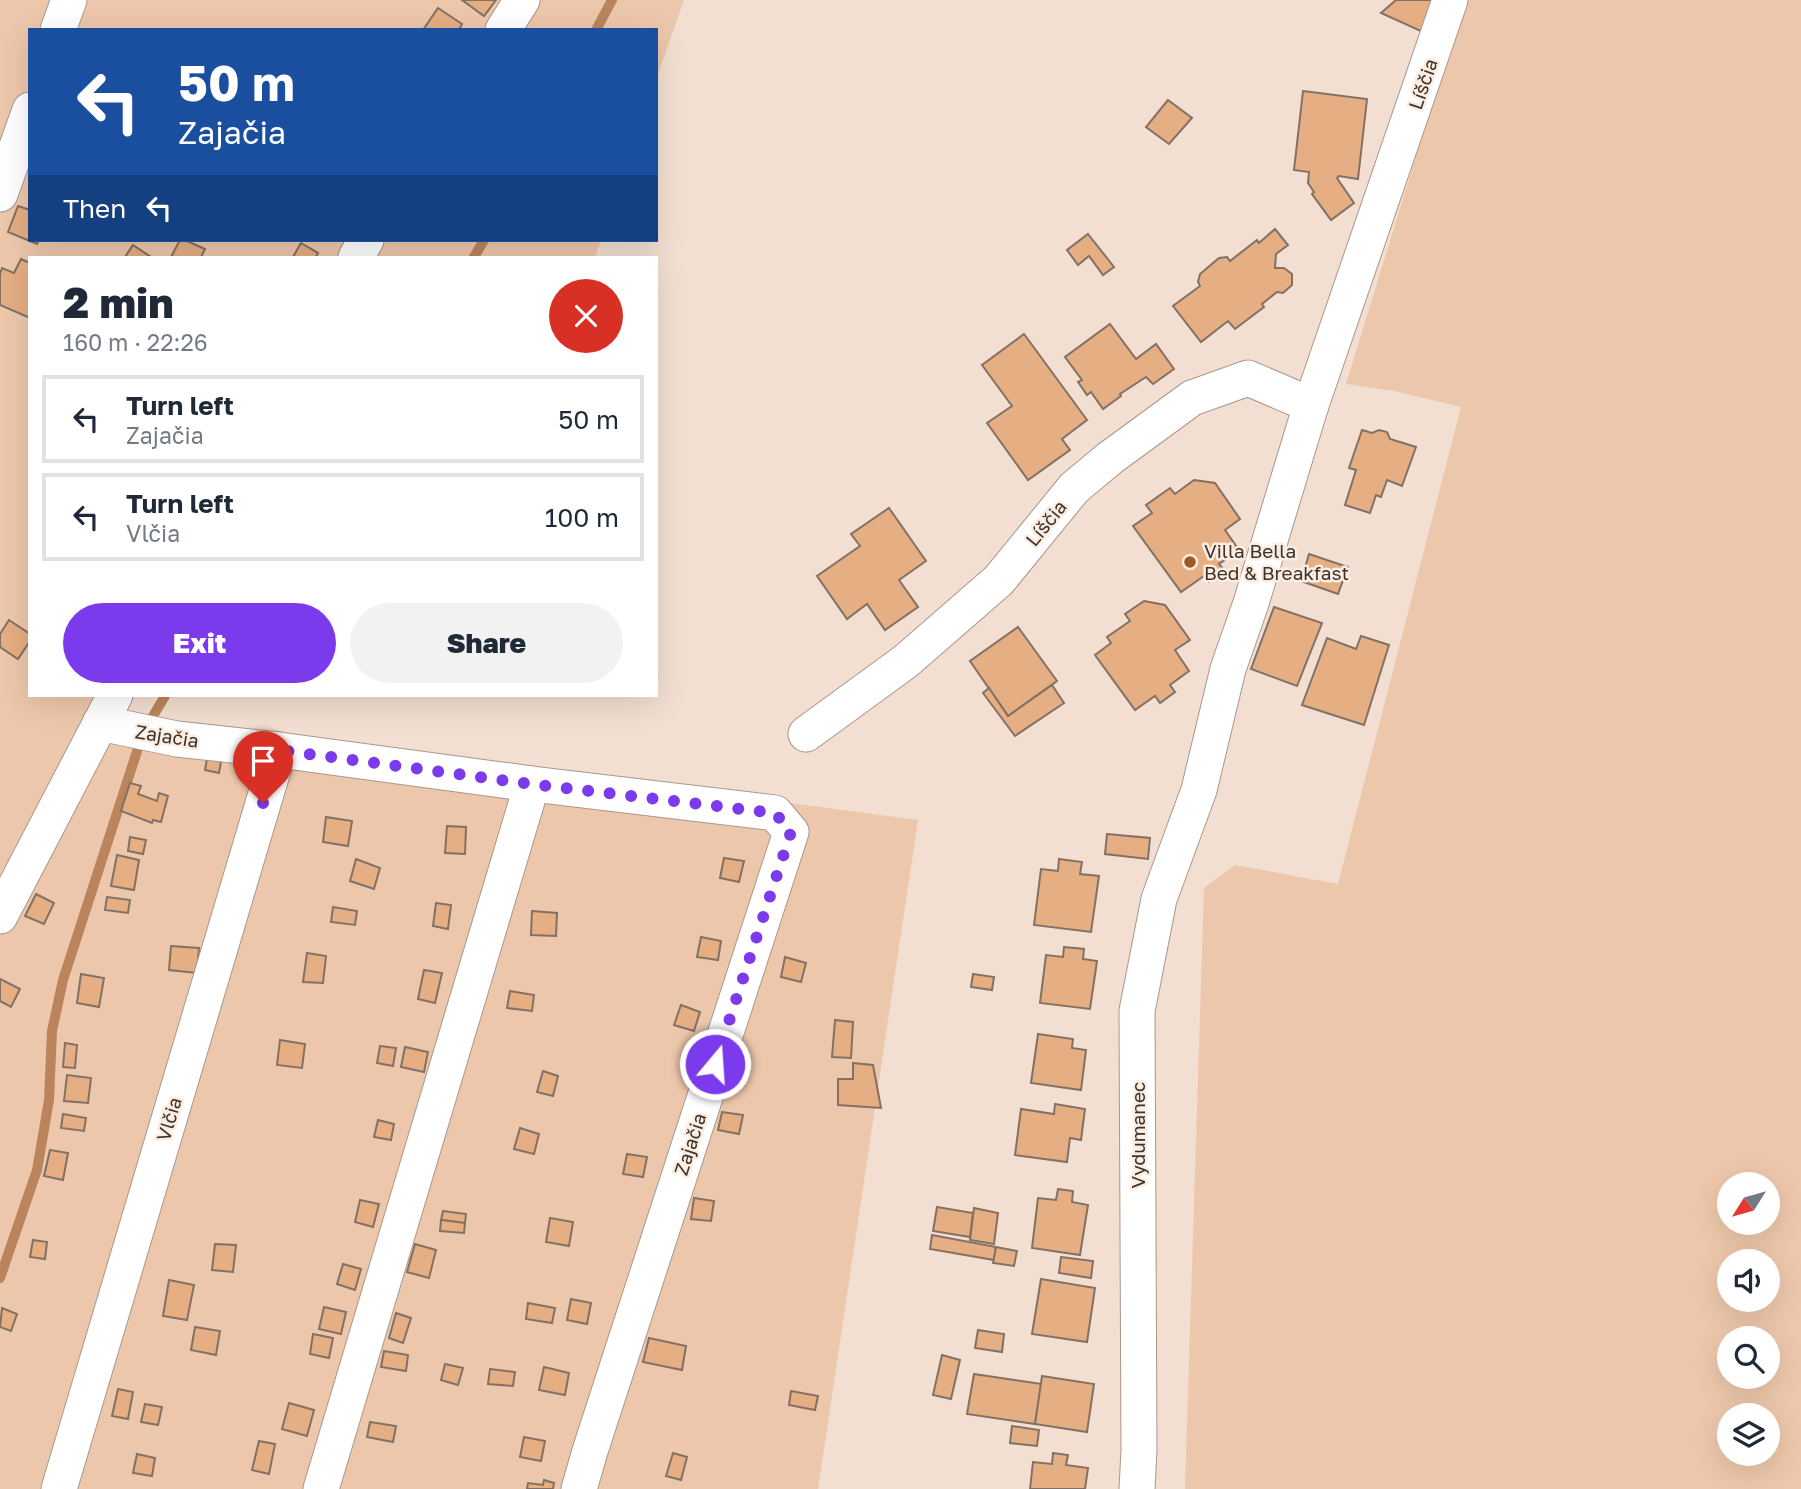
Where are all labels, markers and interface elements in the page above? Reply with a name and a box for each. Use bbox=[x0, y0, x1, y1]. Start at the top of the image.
text: 50 m bbox=[178, 53, 295, 112]
street label: Líščia bbox=[1403, 55, 1442, 112]
icon: left bbox=[63, 56, 154, 147]
text: Zajačia bbox=[178, 113, 286, 151]
icon: left bbox=[140, 189, 178, 227]
text: Then bbox=[63, 193, 126, 224]
text: 2 min bbox=[63, 277, 174, 327]
button: close bbox=[549, 279, 623, 353]
text: 160 m · 22:26 bbox=[63, 328, 208, 356]
text: Turn left bbox=[126, 390, 234, 421]
icon: left bbox=[67, 400, 105, 438]
text: 50 m bbox=[558, 404, 619, 435]
text: Zajačia bbox=[126, 421, 204, 449]
text: Turn left bbox=[126, 488, 234, 519]
street label: Líščia bbox=[1020, 495, 1071, 550]
icon: left bbox=[67, 498, 105, 536]
text: 100 m bbox=[545, 502, 619, 533]
text: Vlčia bbox=[126, 519, 180, 547]
place label: Villa Bella Bed & Breakfast bbox=[1204, 539, 1349, 584]
marker: Villa Bella Bed & Breakfast bbox=[1182, 554, 1198, 570]
button: Exit bbox=[63, 603, 336, 683]
button: Share bbox=[350, 603, 623, 683]
street label: Zajačia bbox=[134, 719, 201, 752]
pin bbox=[233, 731, 293, 803]
icon: arrive bbox=[244, 742, 282, 780]
position arrow bbox=[678, 1027, 752, 1101]
street label: Vydumanec bbox=[1126, 1082, 1149, 1188]
street label: Vlčia bbox=[151, 1094, 186, 1144]
street label: Zajačia bbox=[669, 1110, 710, 1178]
north arrow bbox=[1717, 1172, 1780, 1236]
map controls bbox=[1717, 1172, 1780, 1466]
button: sound bbox=[1717, 1249, 1780, 1312]
button: search bbox=[1717, 1326, 1780, 1389]
button: layers bbox=[1717, 1403, 1780, 1466]

